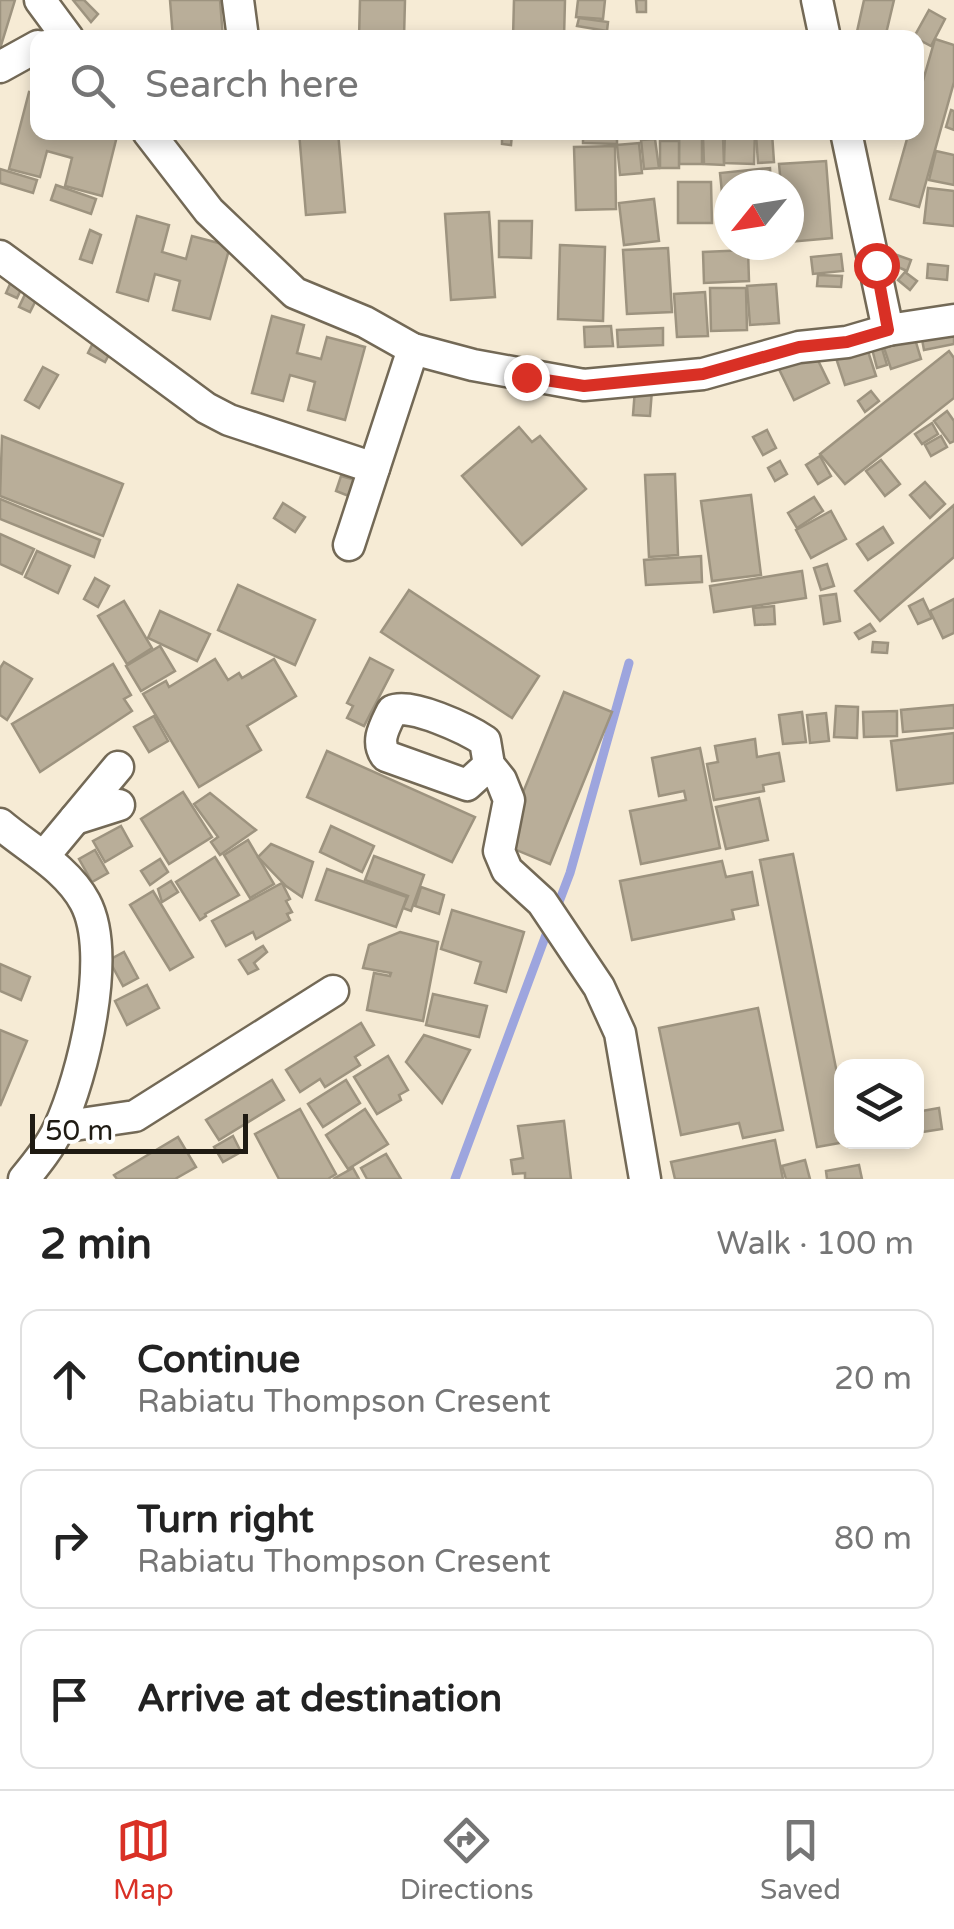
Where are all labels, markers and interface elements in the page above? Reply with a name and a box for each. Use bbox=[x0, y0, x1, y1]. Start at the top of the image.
search box bbox=[30, 30, 924, 140]
icon: search bbox=[65, 58, 120, 113]
text: Search here bbox=[145, 62, 359, 108]
north arrow bbox=[714, 170, 804, 260]
route start bbox=[854, 243, 900, 289]
route end bbox=[504, 355, 550, 401]
map controls bbox=[834, 1059, 924, 1149]
button: layers bbox=[834, 1059, 924, 1149]
scale bar bbox=[30, 1109, 248, 1154]
text: 50 m bbox=[45, 1114, 113, 1148]
text: 2 min bbox=[40, 1219, 152, 1270]
text: Walk · 100 m bbox=[717, 1225, 914, 1263]
text: Continue bbox=[137, 1337, 300, 1383]
icon: ahead bbox=[42, 1352, 97, 1407]
text: 20 m bbox=[834, 1360, 912, 1398]
text: Rabiatu Thompson Cresent bbox=[137, 1383, 551, 1421]
text: Turn right bbox=[137, 1497, 314, 1543]
icon: right bbox=[42, 1512, 97, 1567]
text: 80 m bbox=[834, 1520, 912, 1558]
text: Rabiatu Thompson Cresent bbox=[137, 1543, 551, 1581]
icon: arrive bbox=[42, 1672, 97, 1727]
text: Arrive at destination bbox=[137, 1676, 502, 1722]
tab: Map bbox=[113, 1813, 174, 1907]
tab: Directions bbox=[400, 1813, 534, 1907]
tab: Saved bbox=[760, 1813, 841, 1907]

